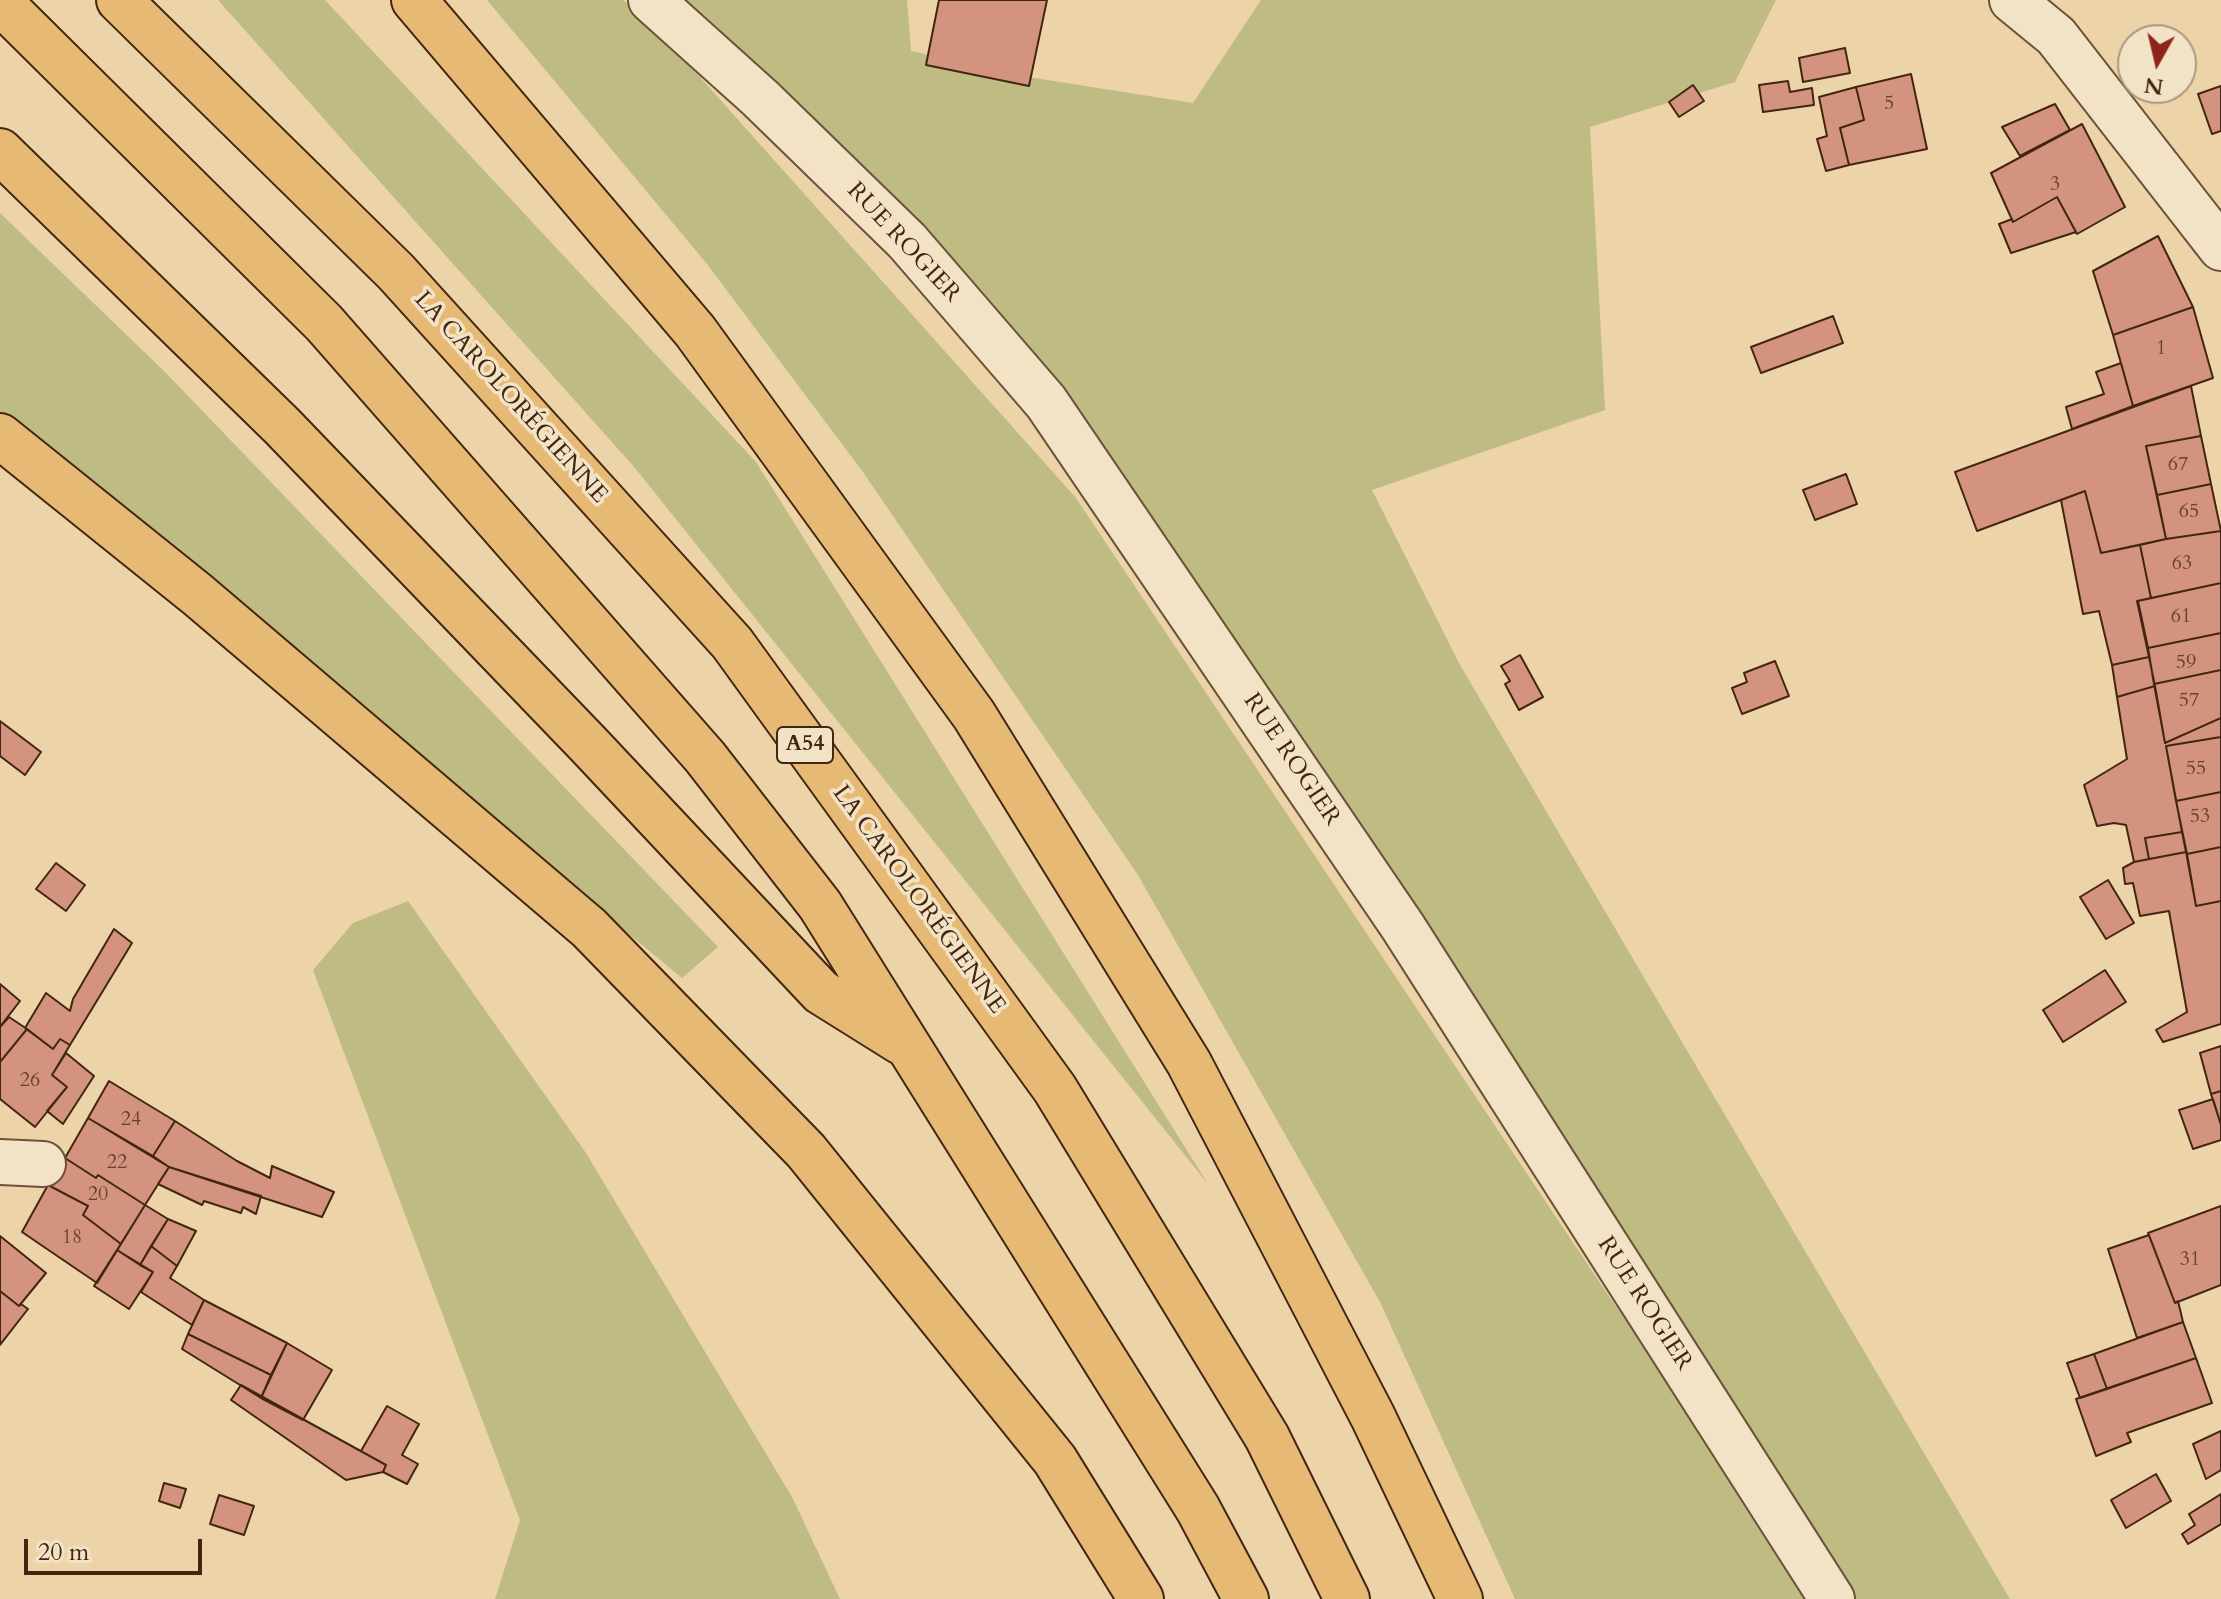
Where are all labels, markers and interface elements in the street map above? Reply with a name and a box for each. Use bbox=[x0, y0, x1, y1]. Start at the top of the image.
north arrow bbox=[2117, 24, 2197, 104]
text: N bbox=[2142, 70, 2165, 102]
house number: 5 bbox=[1884, 92, 1894, 116]
house number: 3 bbox=[2050, 173, 2060, 197]
street label: RUE ROGIER bbox=[840, 177, 966, 309]
street label: LA CAROLORÉGIENNE bbox=[407, 286, 613, 510]
house number: 1 bbox=[2156, 337, 2166, 361]
house number: 67 bbox=[2168, 453, 2188, 477]
house number: 65 bbox=[2179, 500, 2199, 524]
house number: 63 bbox=[2172, 552, 2192, 576]
house number: 61 bbox=[2171, 605, 2191, 629]
house number: 59 bbox=[2176, 651, 2196, 675]
street label: RUE ROGIER bbox=[1236, 688, 1346, 832]
house number: 57 bbox=[2179, 689, 2199, 713]
road number: A54 bbox=[777, 727, 833, 763]
house number: 55 bbox=[2186, 757, 2206, 781]
street label: LA CAROLORÉGIENNE bbox=[825, 780, 1011, 1020]
house number: 53 bbox=[2190, 805, 2210, 829]
house number: 26 bbox=[20, 1069, 40, 1093]
house number: 24 bbox=[121, 1108, 141, 1132]
house number: 22 bbox=[107, 1151, 127, 1175]
house number: 20 bbox=[88, 1183, 108, 1207]
house number: 18 bbox=[62, 1226, 82, 1250]
street label: RUE ROGIER bbox=[1590, 1232, 1698, 1376]
house number: 31 bbox=[2180, 1248, 2200, 1272]
scale bar bbox=[28, 1523, 206, 1573]
text: 20 m bbox=[38, 1536, 89, 1569]

